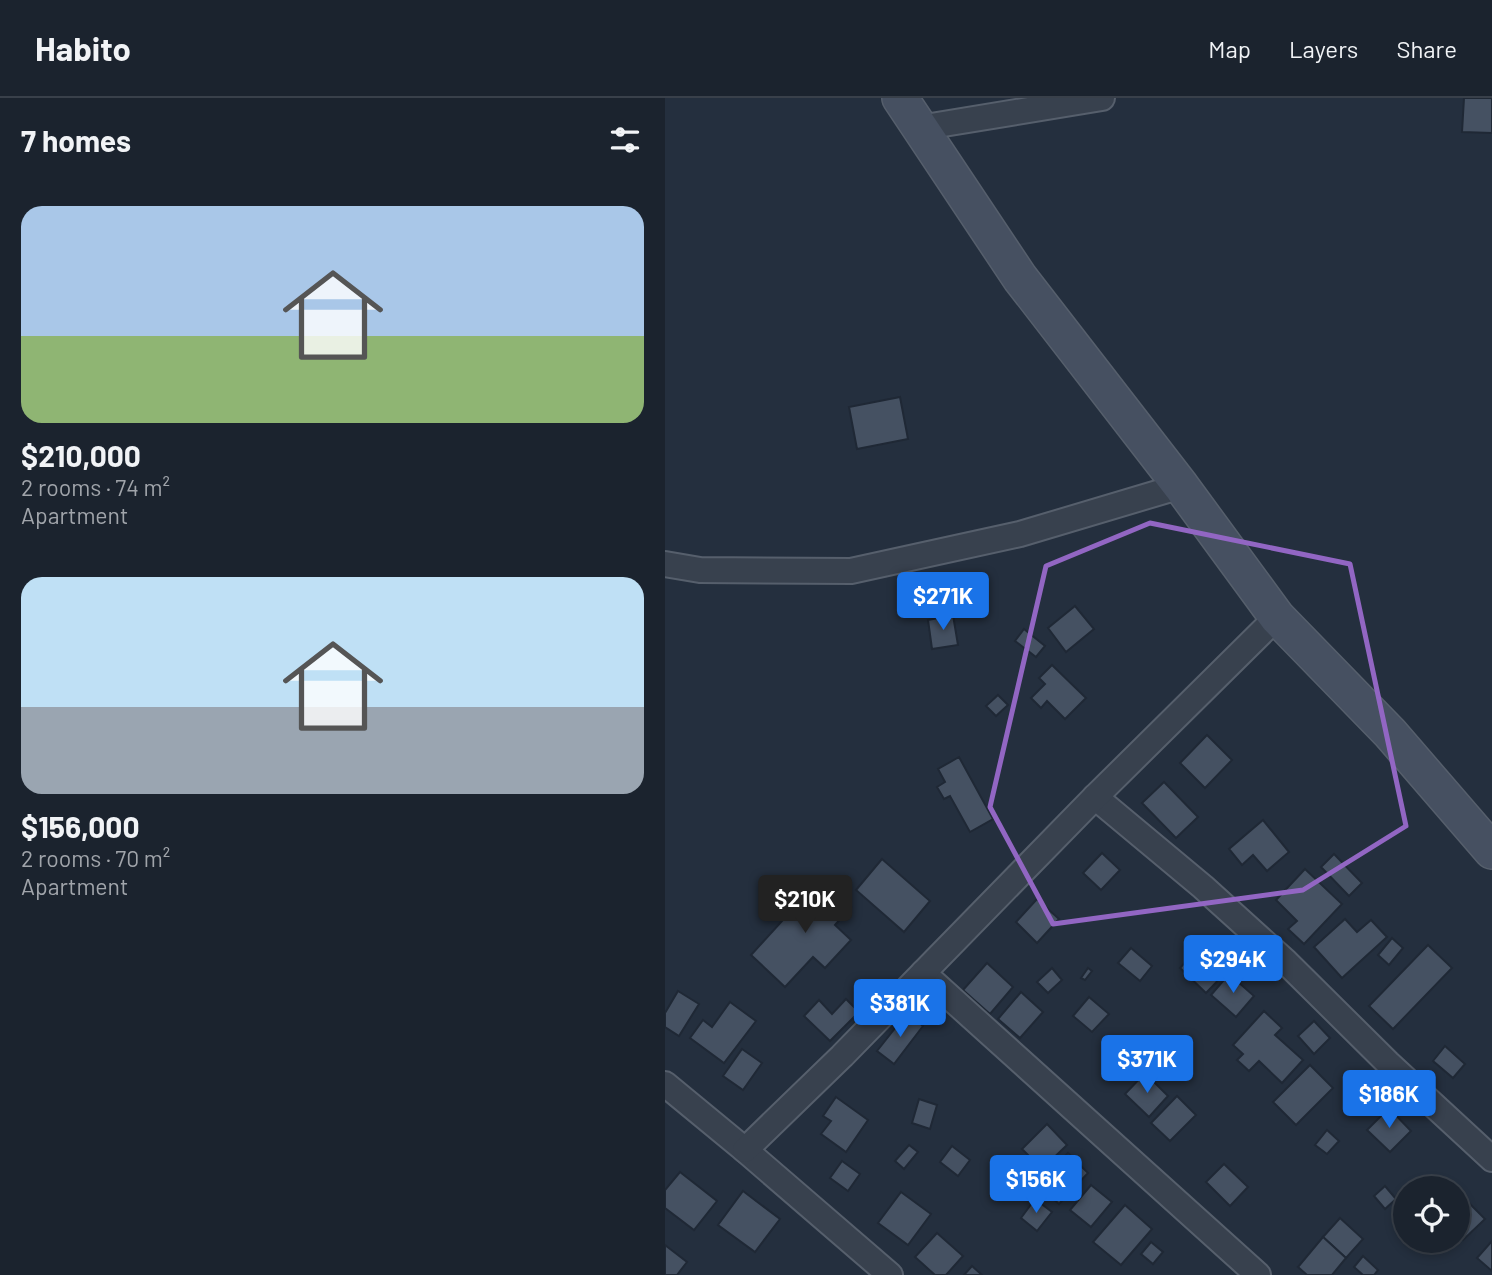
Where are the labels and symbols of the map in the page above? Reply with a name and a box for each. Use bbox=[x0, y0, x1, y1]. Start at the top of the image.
pin: $271K bbox=[894, 573, 992, 632]
pin: $210K bbox=[756, 876, 854, 935]
pin: $294K bbox=[1184, 936, 1282, 995]
pin: $381K bbox=[851, 979, 949, 1039]
pin: $371K bbox=[1098, 1035, 1196, 1095]
pin: $186K bbox=[1340, 1070, 1438, 1130]
pin: $156K bbox=[987, 1156, 1085, 1215]

